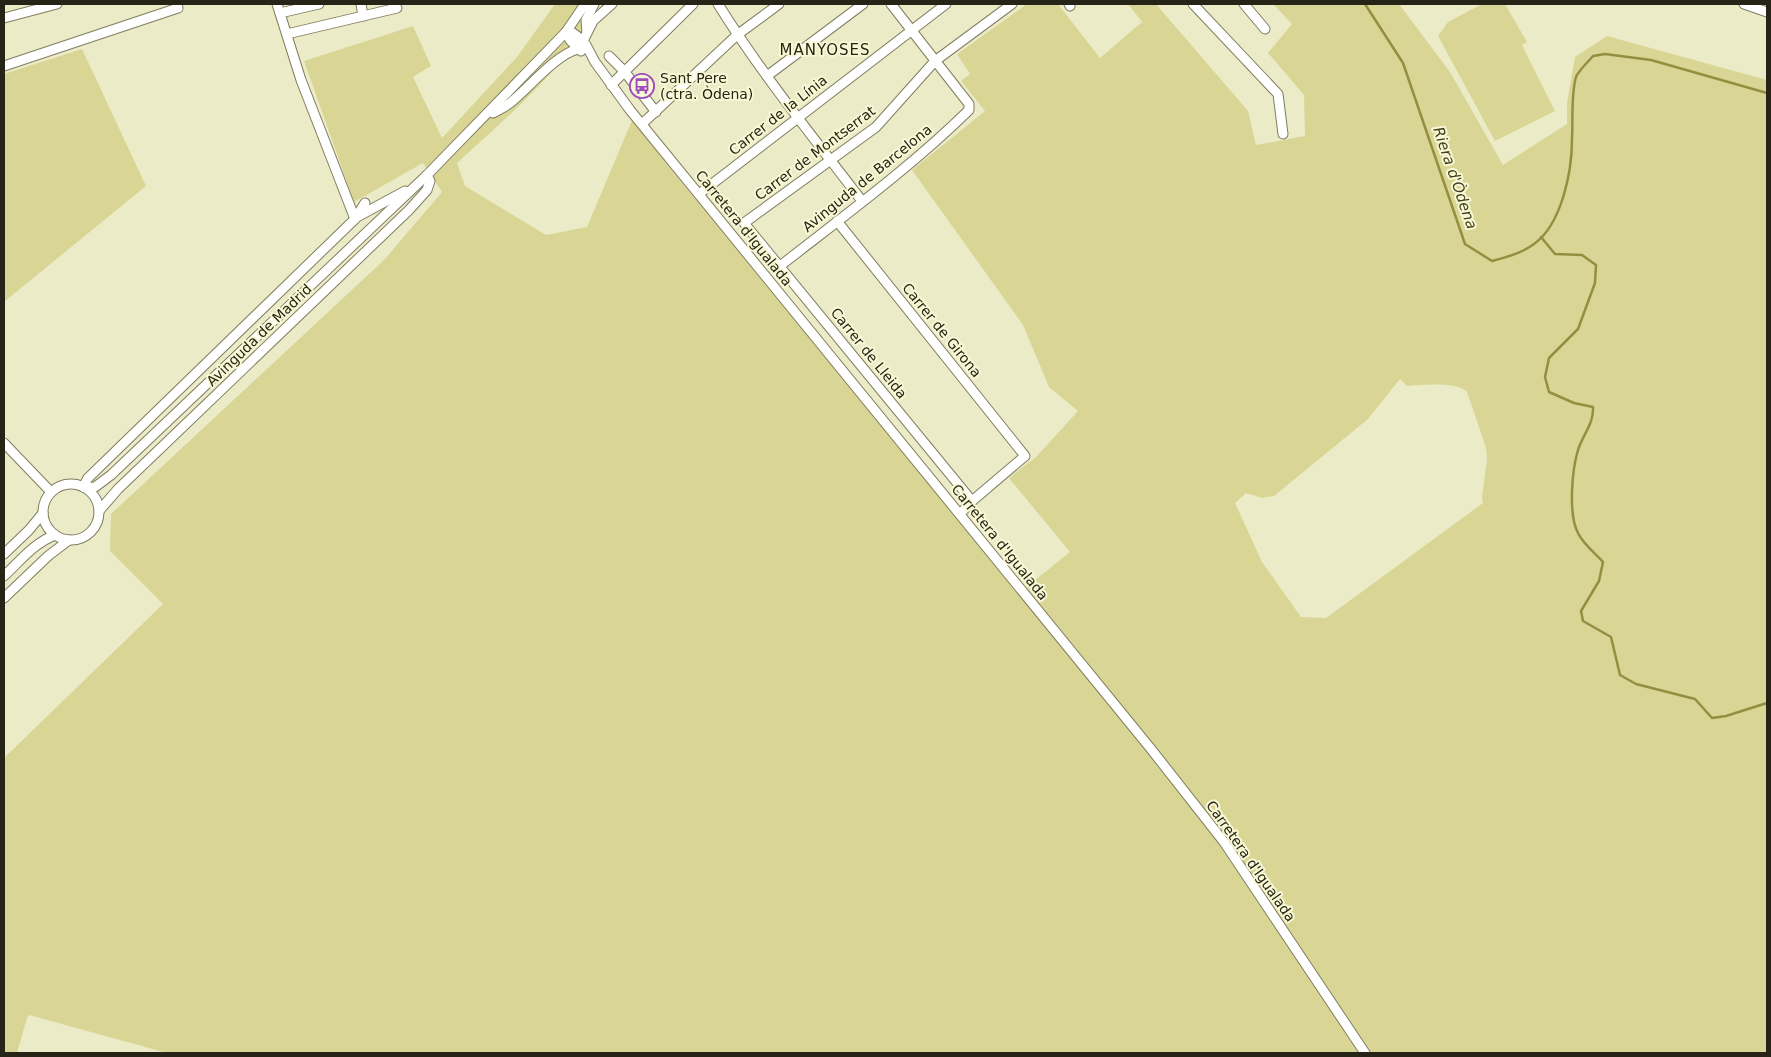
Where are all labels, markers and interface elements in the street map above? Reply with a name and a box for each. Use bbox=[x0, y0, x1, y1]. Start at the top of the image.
district label: MANYOSES bbox=[779, 41, 871, 59]
place label: Sant Pere (ctra. Òdena) bbox=[660, 70, 753, 102]
street label: Carrer de la Línia bbox=[726, 72, 830, 158]
bus stop icon: Sant Pere (ctra. Òdena) bbox=[629, 73, 655, 99]
street label: Carrer de Montserrat bbox=[752, 102, 879, 203]
street label: Avinguda de Barcelona bbox=[799, 121, 935, 235]
water label: Riera d'Òdena bbox=[1429, 124, 1482, 231]
street label: Carretera d'Igualada bbox=[692, 167, 796, 289]
street label: Carrer de Girona bbox=[899, 280, 985, 380]
street label: Avinguda de Madrid bbox=[203, 281, 315, 389]
street label: Carrer de Lleida bbox=[828, 305, 910, 401]
street label: Carretera d'Igualada bbox=[948, 481, 1052, 603]
street label: Carretera d'Igualada bbox=[1203, 797, 1299, 925]

